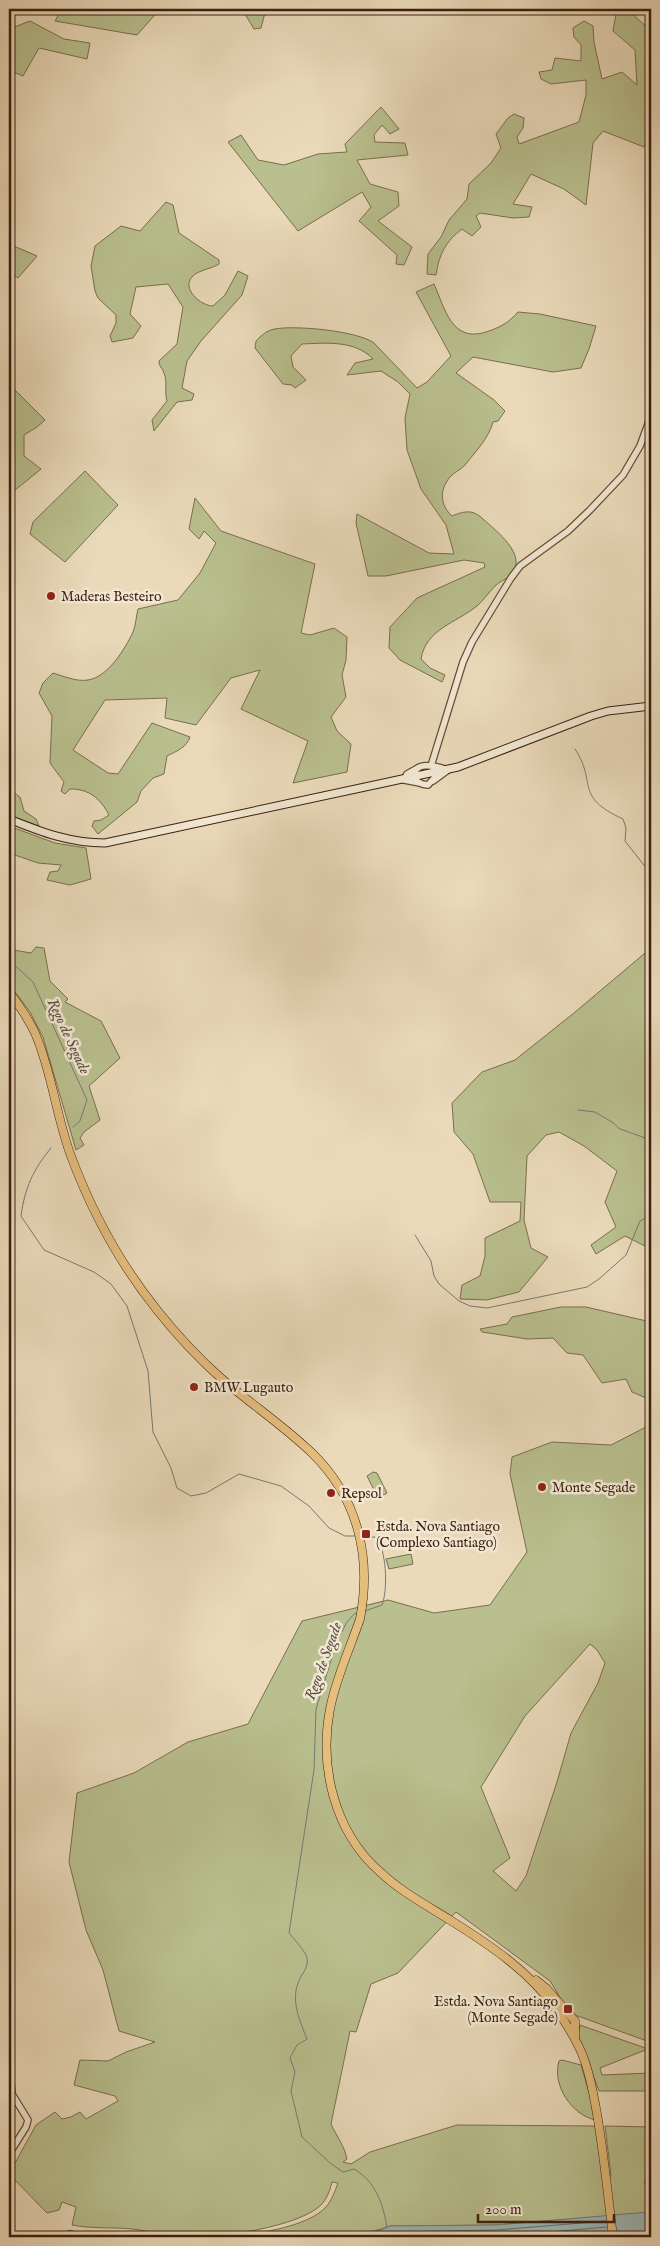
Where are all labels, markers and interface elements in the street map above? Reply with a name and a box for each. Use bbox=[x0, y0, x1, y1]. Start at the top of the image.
place label: Maderas Besteiro bbox=[61, 588, 162, 606]
marker: Maderas Besteiro bbox=[45, 590, 57, 602]
water label: Rego de Segade bbox=[42, 995, 94, 1078]
place label: BMW Lugauto bbox=[204, 1379, 294, 1397]
marker: BMW Lugauto bbox=[188, 1381, 200, 1393]
place label: Monte Segade bbox=[552, 1479, 636, 1497]
marker: Monte Segade bbox=[536, 1481, 548, 1493]
place label: Repsol bbox=[341, 1485, 382, 1503]
marker: Repsol bbox=[325, 1487, 337, 1499]
place label: Estda. Nova Santiago (Complexo Santiago) bbox=[376, 1518, 500, 1552]
marker: Estda. Nova Santiago (Complexo Santiago) bbox=[360, 1528, 372, 1540]
water label: Rego de Segade bbox=[301, 1620, 347, 1703]
place label: Estda. Nova Santiago (Monte Segade) bbox=[434, 1993, 558, 2027]
marker: Estda. Nova Santiago (Monte Segade) bbox=[562, 2003, 574, 2015]
scale bar bbox=[478, 2191, 614, 2223]
text: 200 m bbox=[485, 2200, 522, 2219]

